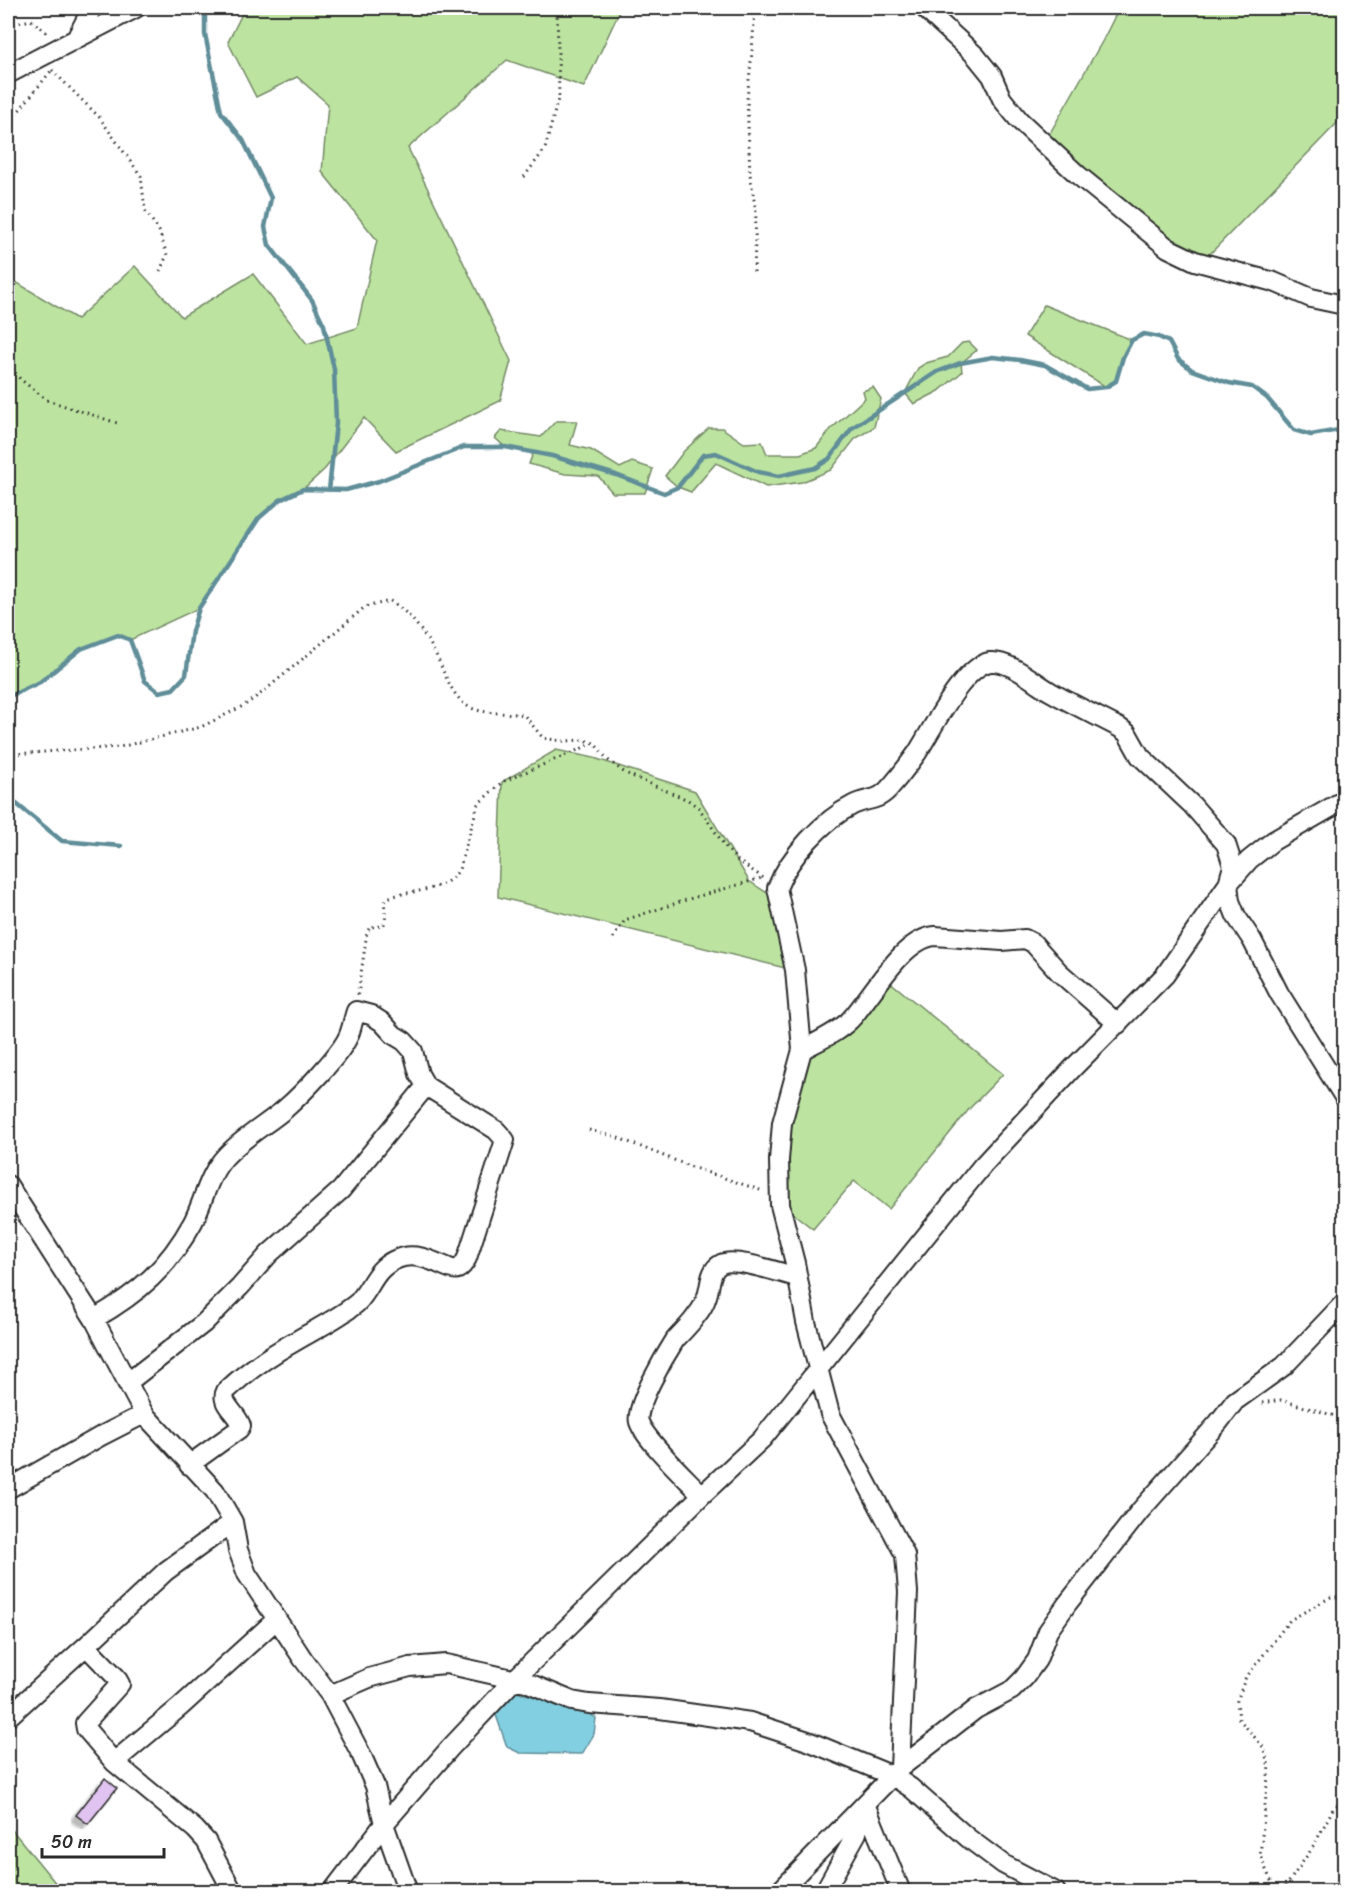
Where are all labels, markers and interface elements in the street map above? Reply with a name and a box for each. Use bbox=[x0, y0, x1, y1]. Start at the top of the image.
scale bar bbox=[42, 1821, 164, 1859]
text: 50 m bbox=[51, 1826, 92, 1858]

